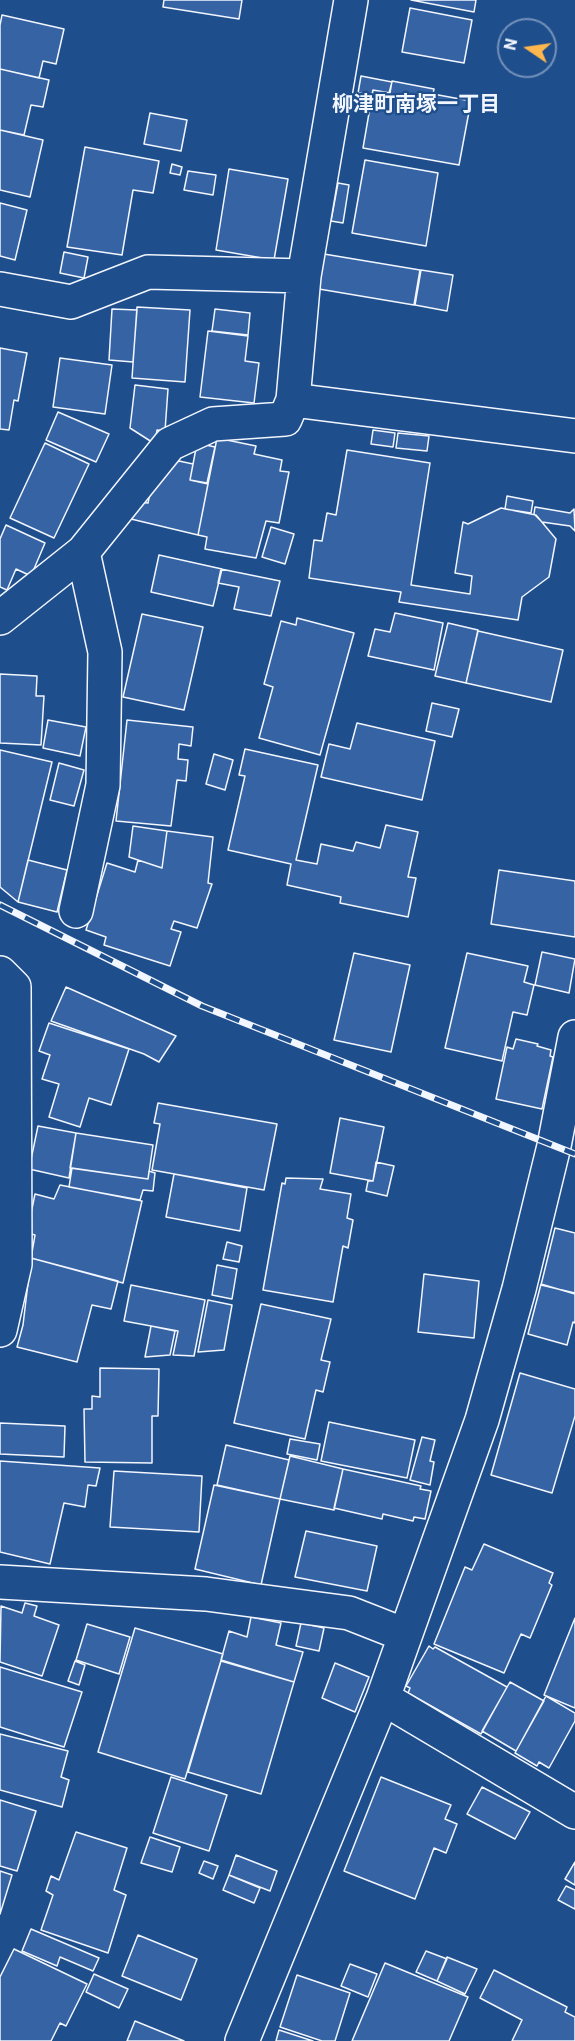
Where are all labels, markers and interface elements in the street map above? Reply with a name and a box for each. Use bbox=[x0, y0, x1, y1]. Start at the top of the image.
north arrow bbox=[497, 18, 557, 78]
text: N bbox=[500, 37, 521, 52]
district label: 柳津町南塚一丁目 bbox=[332, 93, 500, 119]

